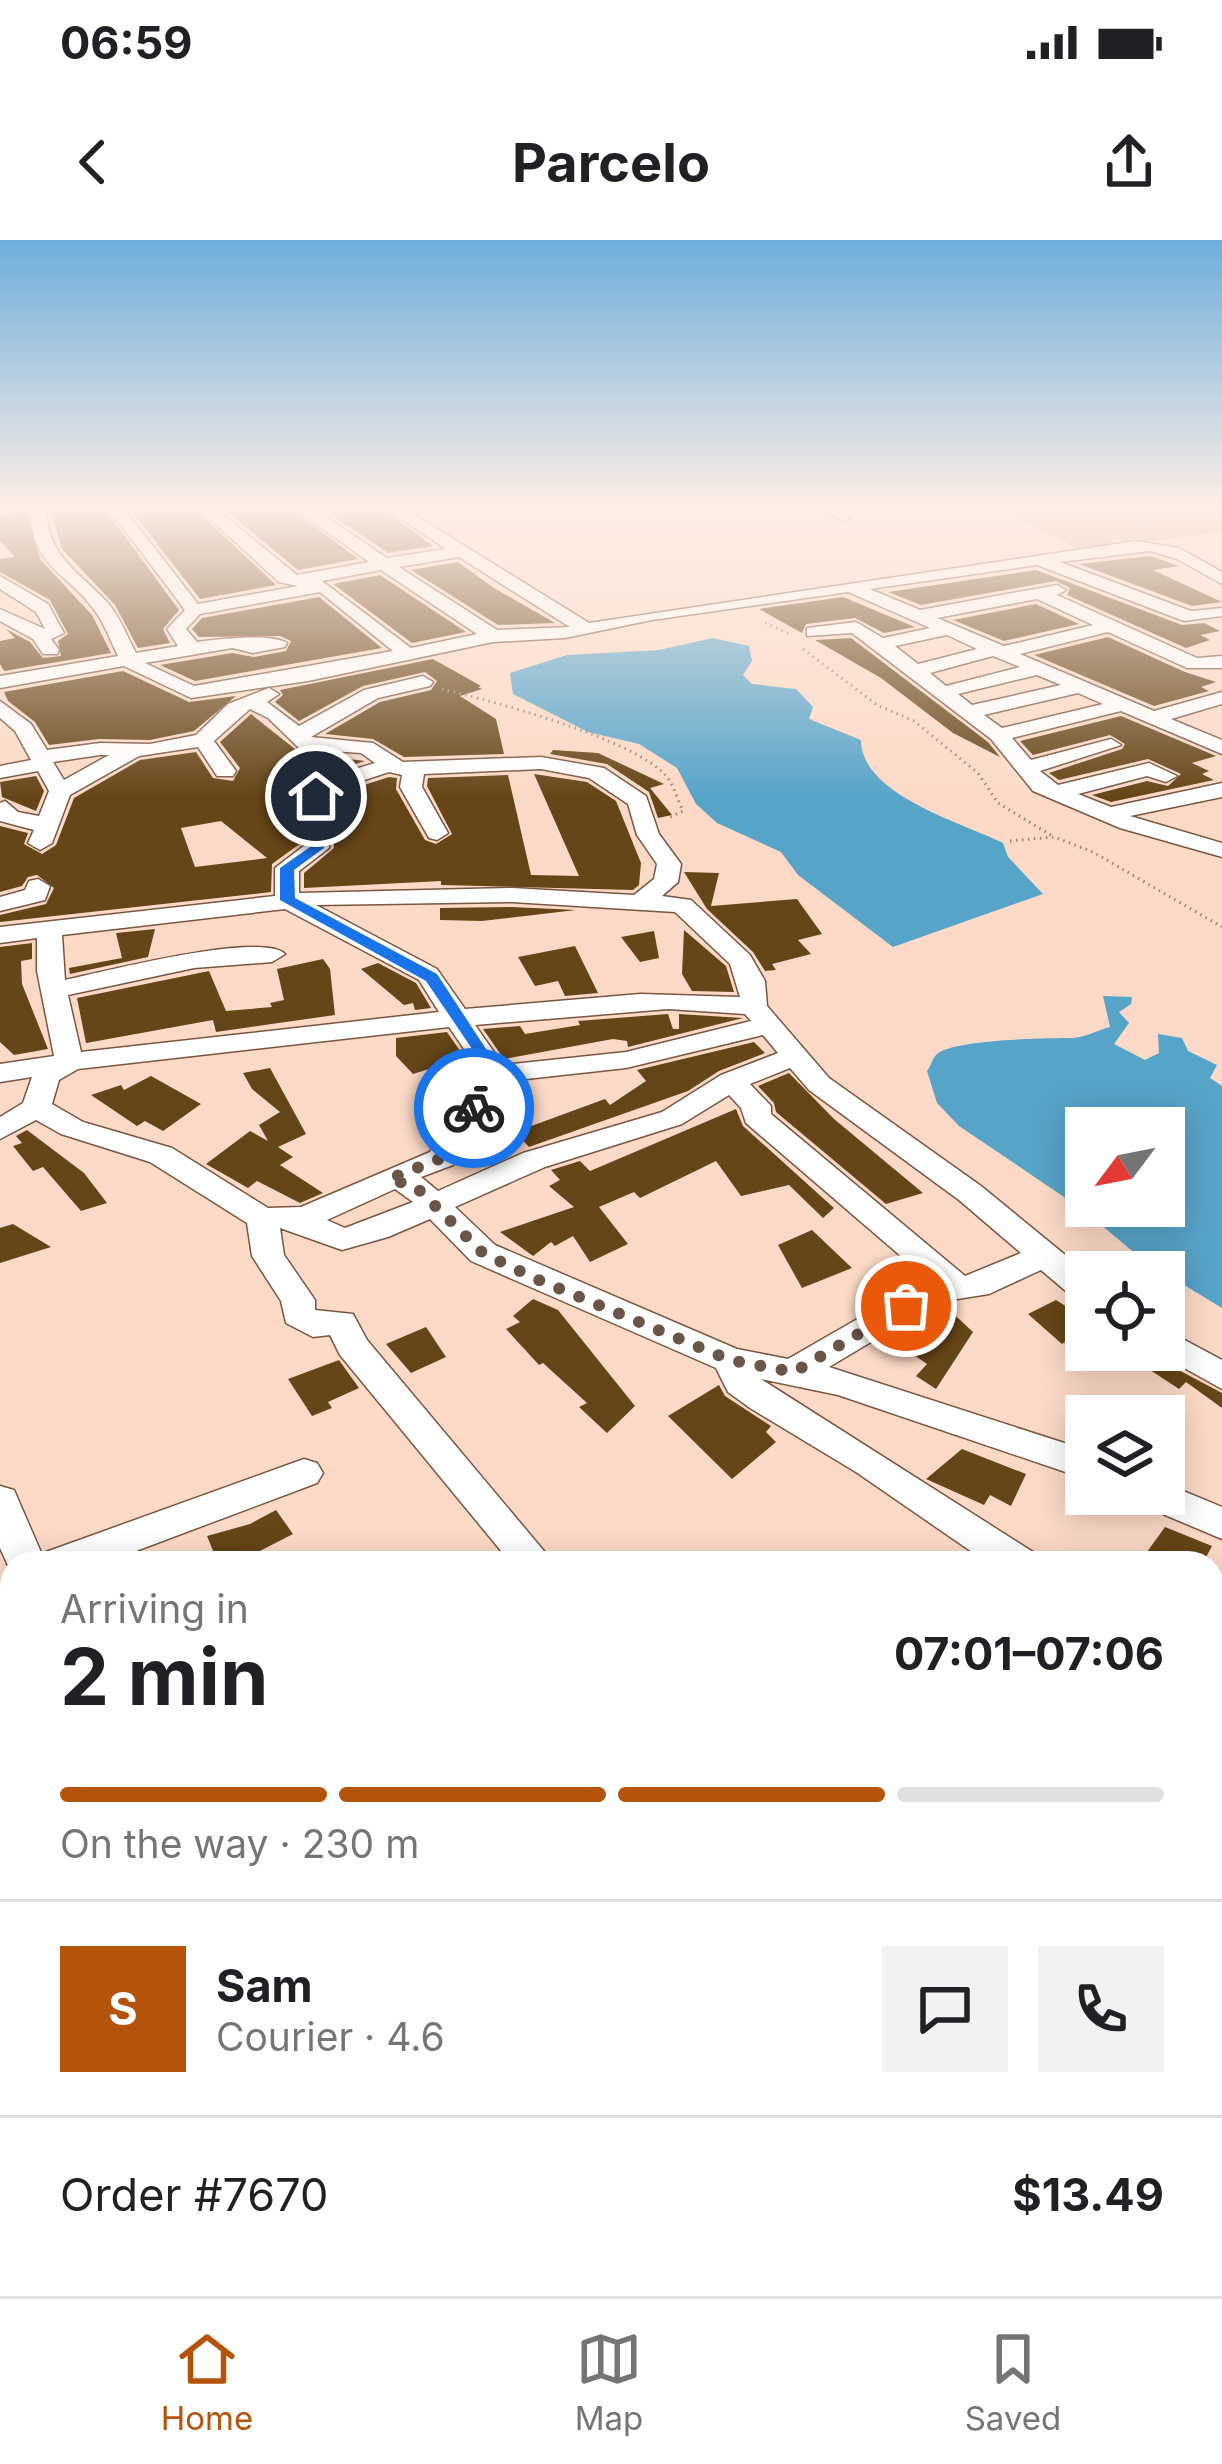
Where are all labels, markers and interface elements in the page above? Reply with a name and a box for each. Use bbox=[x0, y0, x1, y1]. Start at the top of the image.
text: 06:59 bbox=[60, 15, 193, 70]
icon: back bbox=[60, 129, 126, 195]
icon: share bbox=[1096, 129, 1162, 195]
text: Parcelo bbox=[512, 130, 710, 195]
pin bbox=[265, 745, 367, 847]
icon: home bbox=[283, 763, 349, 829]
courier bbox=[414, 1048, 534, 1168]
icon: bike bbox=[441, 1075, 507, 1141]
north arrow bbox=[1065, 1107, 1185, 1227]
map controls bbox=[1065, 1107, 1185, 1515]
button: locate bbox=[1065, 1251, 1185, 1371]
pin bbox=[855, 1255, 957, 1357]
icon: bag bbox=[873, 1273, 939, 1339]
button: layers bbox=[1065, 1395, 1185, 1515]
text: Arriving in bbox=[60, 1585, 249, 1632]
text: 07:01–07:06 bbox=[894, 1626, 1164, 1681]
text: 2 min bbox=[60, 1629, 268, 1724]
text: On the way · 230 m bbox=[60, 1820, 419, 1867]
button: chat bbox=[882, 1946, 1008, 2072]
button: phone bbox=[1038, 1946, 1164, 2072]
text: Sam bbox=[216, 1958, 313, 2013]
text: S bbox=[108, 1981, 138, 2036]
text: Courier · 4.6 bbox=[216, 2013, 445, 2060]
text: Order #7670 bbox=[60, 2167, 328, 2222]
text: $13.49 bbox=[1012, 2167, 1164, 2222]
tab: Home bbox=[161, 2326, 253, 2438]
tab: Map bbox=[575, 2326, 643, 2438]
tab: Saved bbox=[965, 2326, 1061, 2438]

